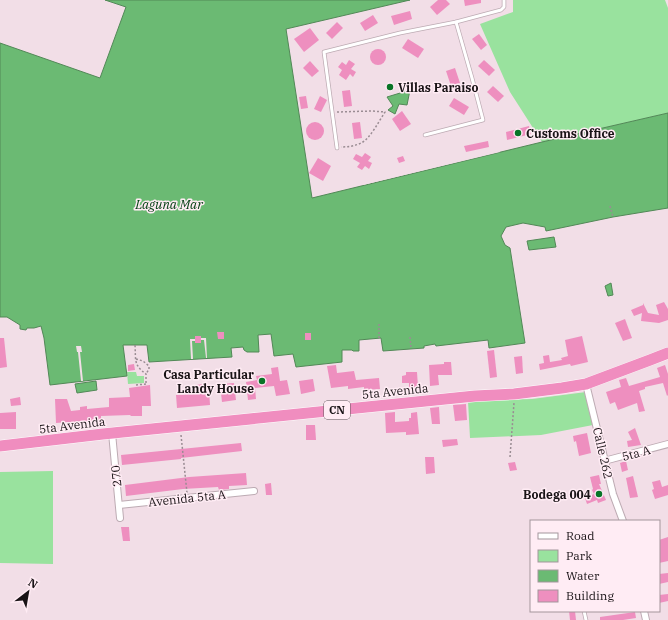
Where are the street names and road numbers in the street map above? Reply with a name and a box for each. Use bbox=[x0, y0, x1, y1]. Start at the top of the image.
street label: 5ta Avenida bbox=[361, 380, 429, 402]
road number: CN bbox=[324, 401, 350, 419]
street label: 5ta Avenida bbox=[38, 413, 106, 437]
street label: Calle 262 bbox=[590, 426, 616, 480]
street label: 5ta A bbox=[620, 442, 653, 464]
street label: 270 bbox=[107, 464, 125, 488]
street label: Avenida 5ta A bbox=[148, 486, 227, 510]

